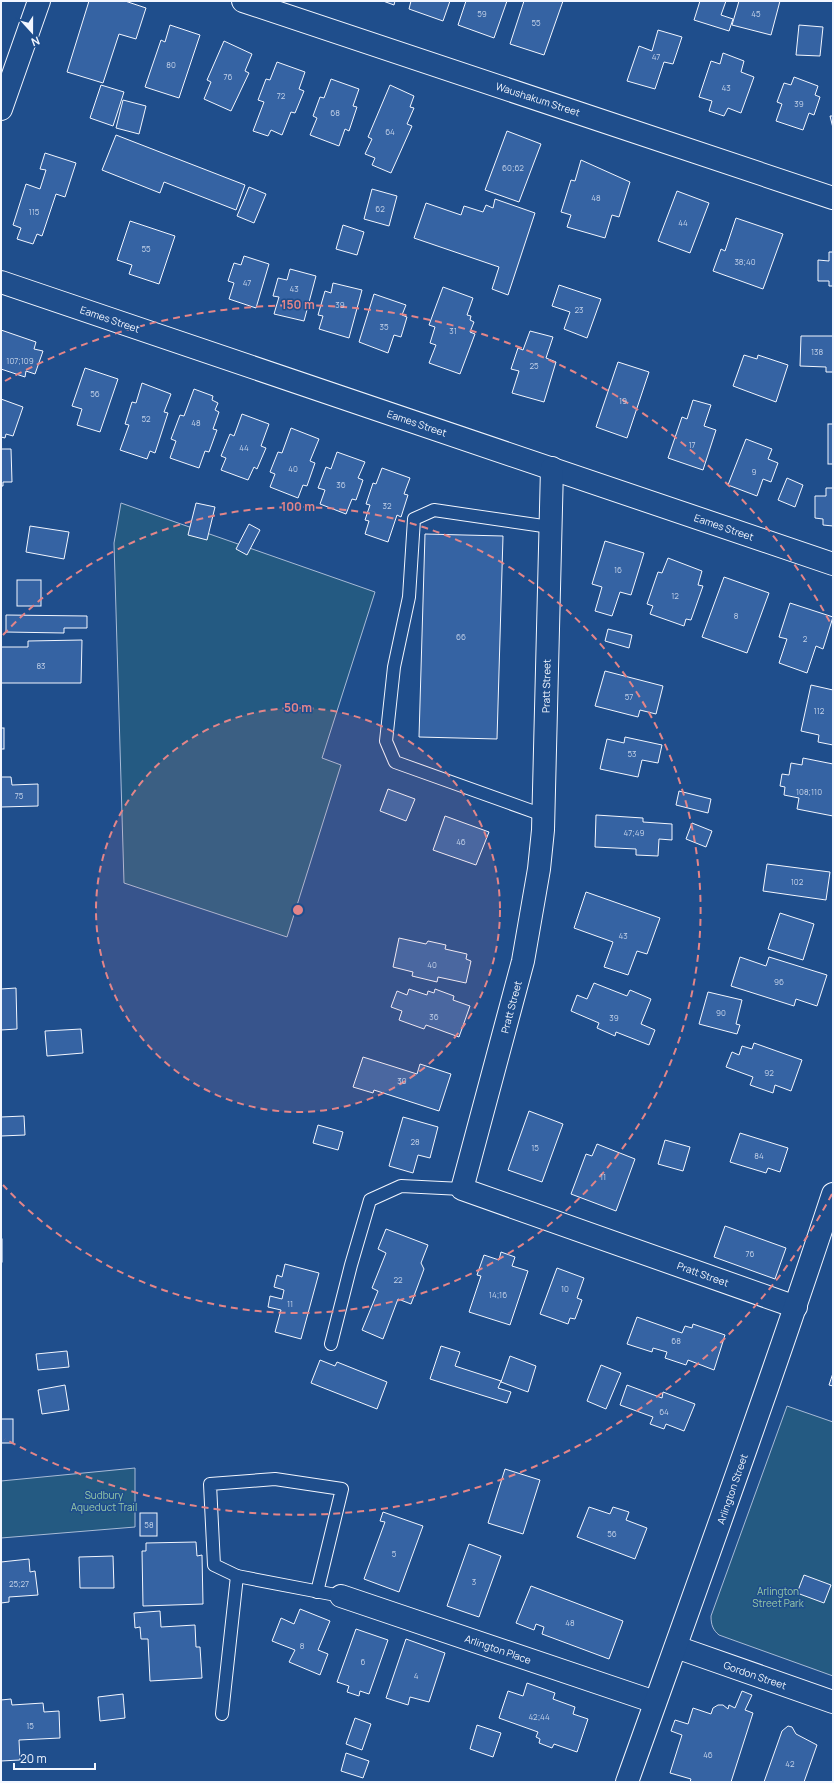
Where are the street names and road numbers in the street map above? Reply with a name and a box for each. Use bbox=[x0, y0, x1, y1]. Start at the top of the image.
street label: Waushakum Street bbox=[494, 79, 582, 119]
street label: Eames Street bbox=[78, 302, 142, 336]
street label: Eames Street bbox=[385, 406, 449, 440]
street label: Eames Street bbox=[692, 510, 756, 544]
street label: Pratt Street bbox=[539, 659, 553, 713]
street label: Pratt Street bbox=[497, 979, 525, 1035]
street label: Pratt Street bbox=[675, 1258, 731, 1290]
street label: Arlington Street bbox=[713, 1452, 751, 1526]
street label: Arlington Place bbox=[463, 1631, 533, 1667]
street label: Gordon Street bbox=[722, 1658, 788, 1692]

